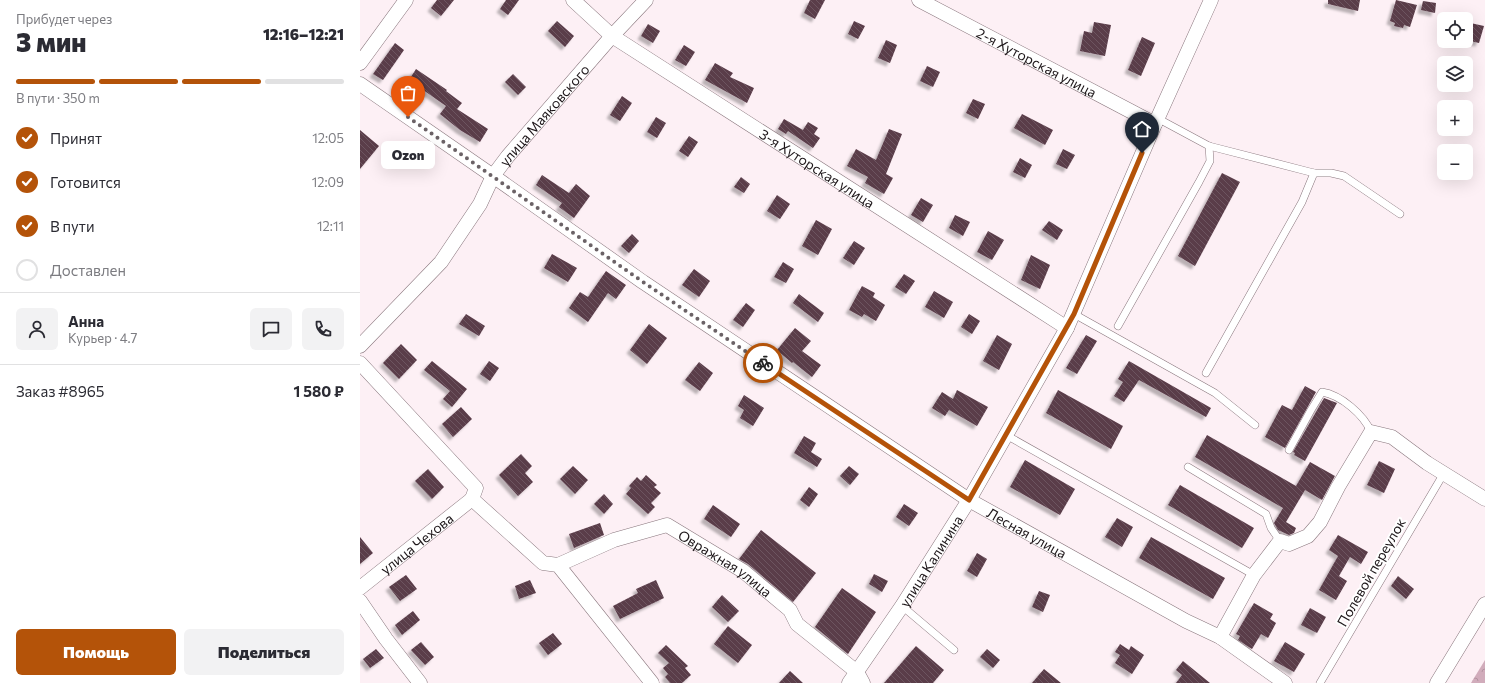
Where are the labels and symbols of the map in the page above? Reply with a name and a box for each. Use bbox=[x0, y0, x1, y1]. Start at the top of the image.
street label: 2-я Хуторская улица bbox=[974, 23, 1100, 100]
street label: улица Маяковского bbox=[495, 61, 592, 169]
pin bbox=[391, 76, 425, 117]
pin bbox=[1125, 112, 1159, 153]
street label: 3-я Хуторская улица bbox=[757, 125, 878, 211]
callout: Ozon bbox=[381, 141, 435, 169]
courier bbox=[743, 343, 783, 383]
street label: Лесная улица bbox=[984, 503, 1070, 561]
street label: улица Чехова bbox=[377, 509, 456, 577]
street label: улица Калинина bbox=[895, 512, 966, 610]
street label: Полевой переулок bbox=[1333, 514, 1409, 629]
street label: Овражная улица bbox=[675, 526, 776, 600]

